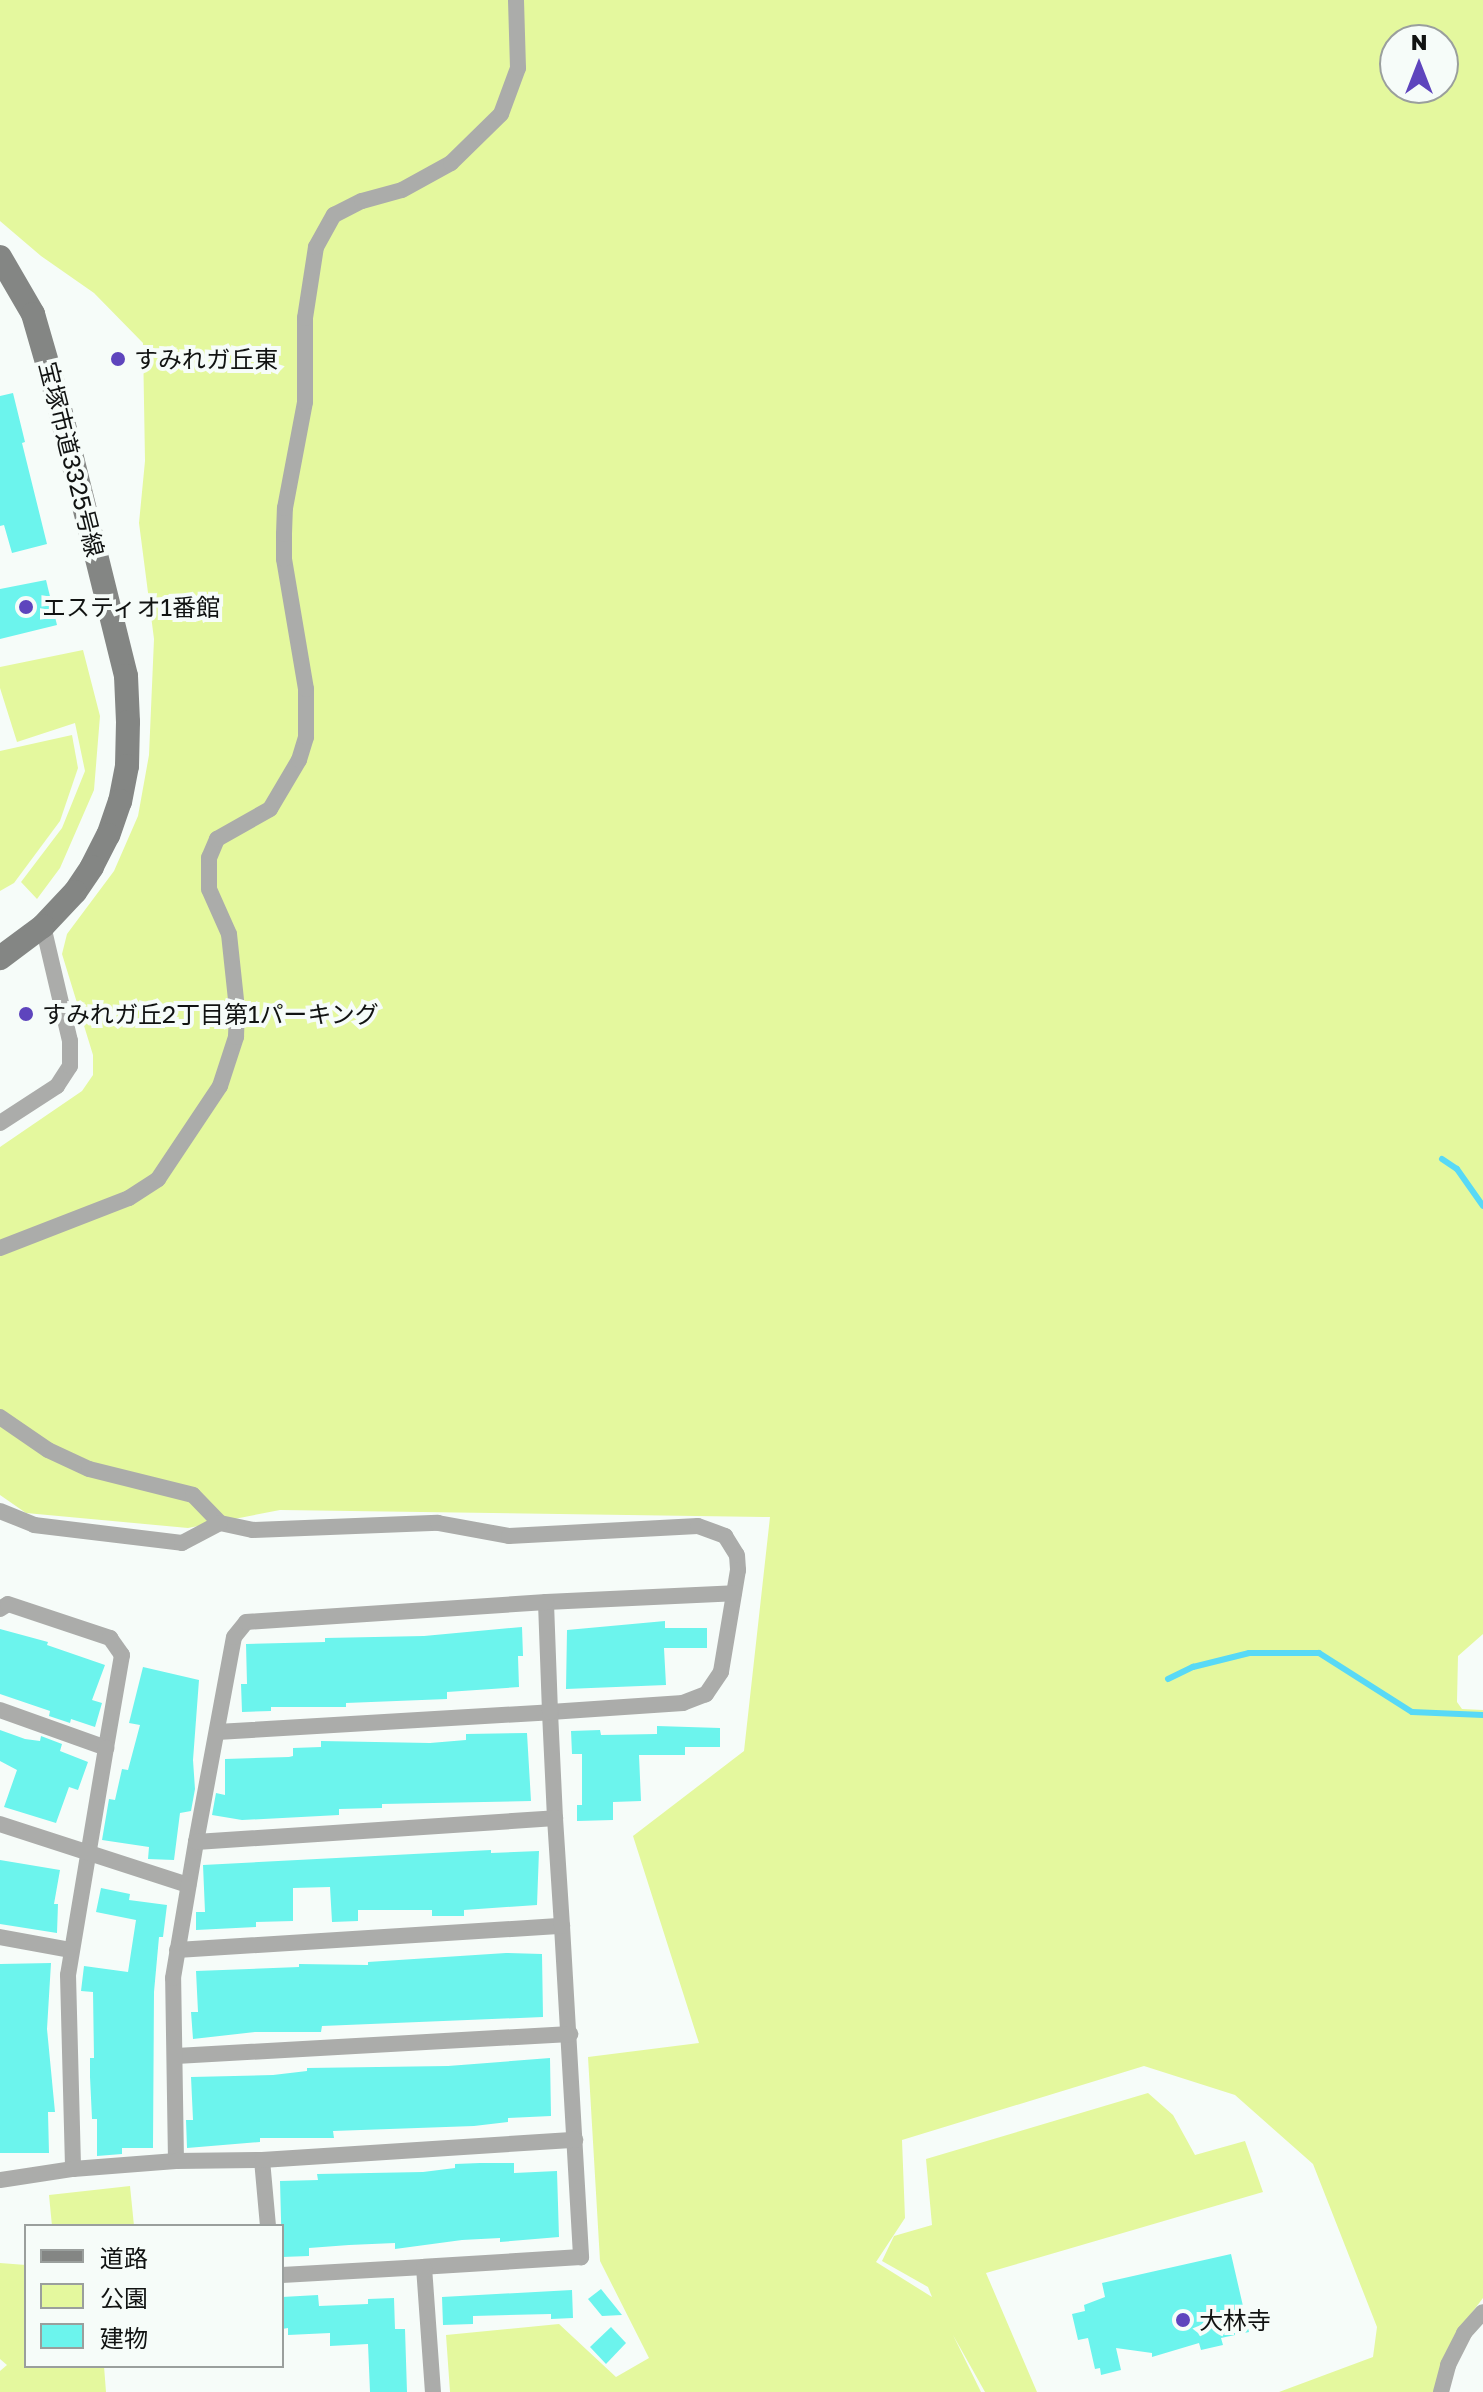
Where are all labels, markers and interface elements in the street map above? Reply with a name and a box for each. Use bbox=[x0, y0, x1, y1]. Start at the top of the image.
north arrow bbox=[1379, 24, 1459, 104]
text: N bbox=[1411, 28, 1427, 55]
place label: すみれガ丘東 bbox=[134, 345, 278, 373]
marker: すみれガ丘東 bbox=[109, 350, 127, 368]
street label: 宝塚市道3325号線 bbox=[34, 359, 110, 559]
place label: エスティオ1番館 bbox=[42, 593, 222, 621]
marker: エスティオ1番館 bbox=[17, 598, 35, 616]
place label: すみれガ丘2丁目第1パーキング bbox=[42, 1000, 380, 1028]
marker: すみれガ丘2丁目第1パーキング bbox=[17, 1005, 35, 1023]
legend bbox=[24, 2224, 284, 2368]
text: 道路 bbox=[100, 2243, 148, 2272]
text: 公園 bbox=[100, 2283, 148, 2312]
place label: 大林寺 bbox=[1199, 2306, 1271, 2334]
marker: 大林寺 bbox=[1174, 2311, 1192, 2329]
text: 建物 bbox=[100, 2323, 148, 2352]

